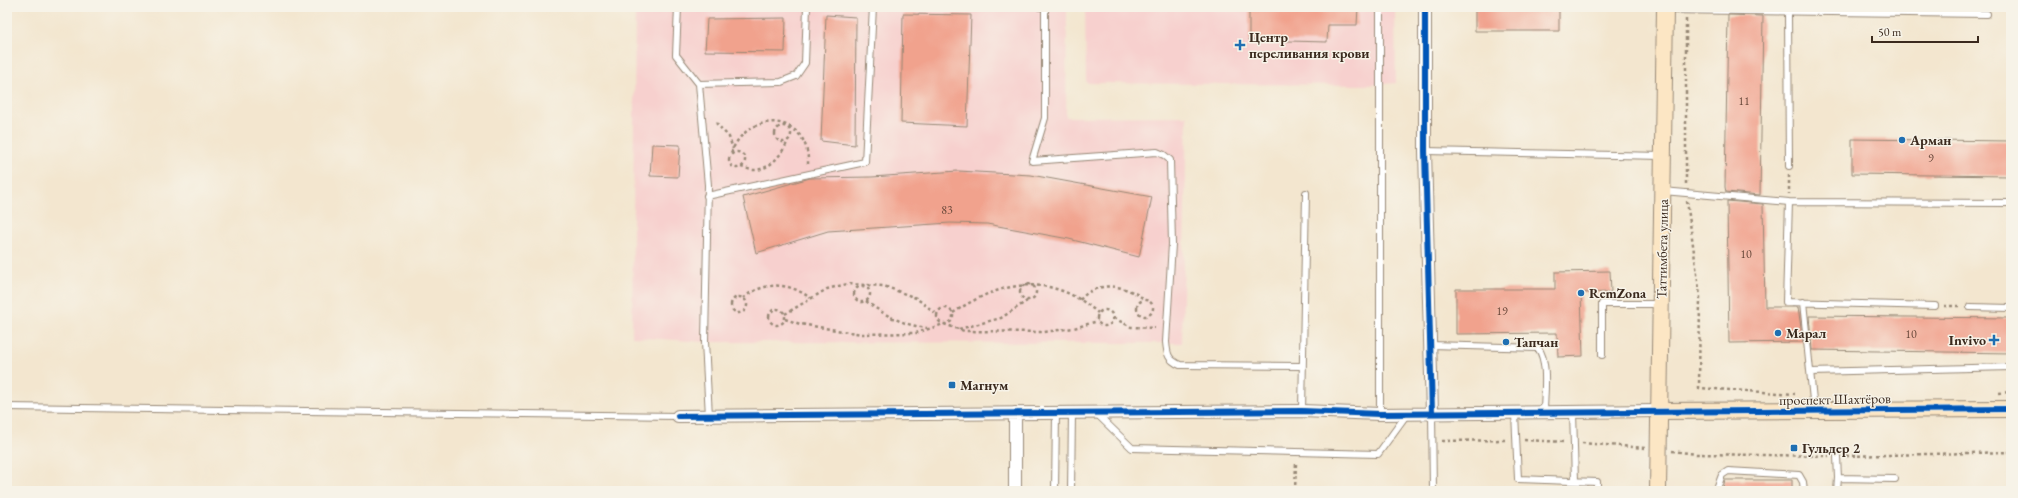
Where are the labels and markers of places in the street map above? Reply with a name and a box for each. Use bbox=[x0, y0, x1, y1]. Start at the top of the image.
place label: Центр переливания крови bbox=[1249, 28, 1369, 62]
marker: Центр переливания крови bbox=[1234, 39, 1246, 51]
place label: Арман bbox=[1909, 131, 1951, 149]
marker: Арман bbox=[1897, 135, 1907, 145]
place label: RemZona bbox=[1589, 284, 1647, 302]
marker: RemZona bbox=[1576, 288, 1586, 298]
place label: Марал bbox=[1786, 324, 1826, 342]
marker: Марал bbox=[1773, 328, 1783, 338]
place label: Invivo bbox=[1949, 331, 1986, 349]
place label: Тапчан bbox=[1514, 333, 1558, 351]
marker: Invivo bbox=[1989, 335, 1999, 345]
marker: Тапчан bbox=[1501, 337, 1511, 347]
place label: Магнум bbox=[960, 376, 1009, 394]
marker: Магнум bbox=[947, 380, 957, 390]
place label: Гульдер 2 bbox=[1802, 439, 1861, 457]
marker: Гульдер 2 bbox=[1789, 443, 1799, 453]

